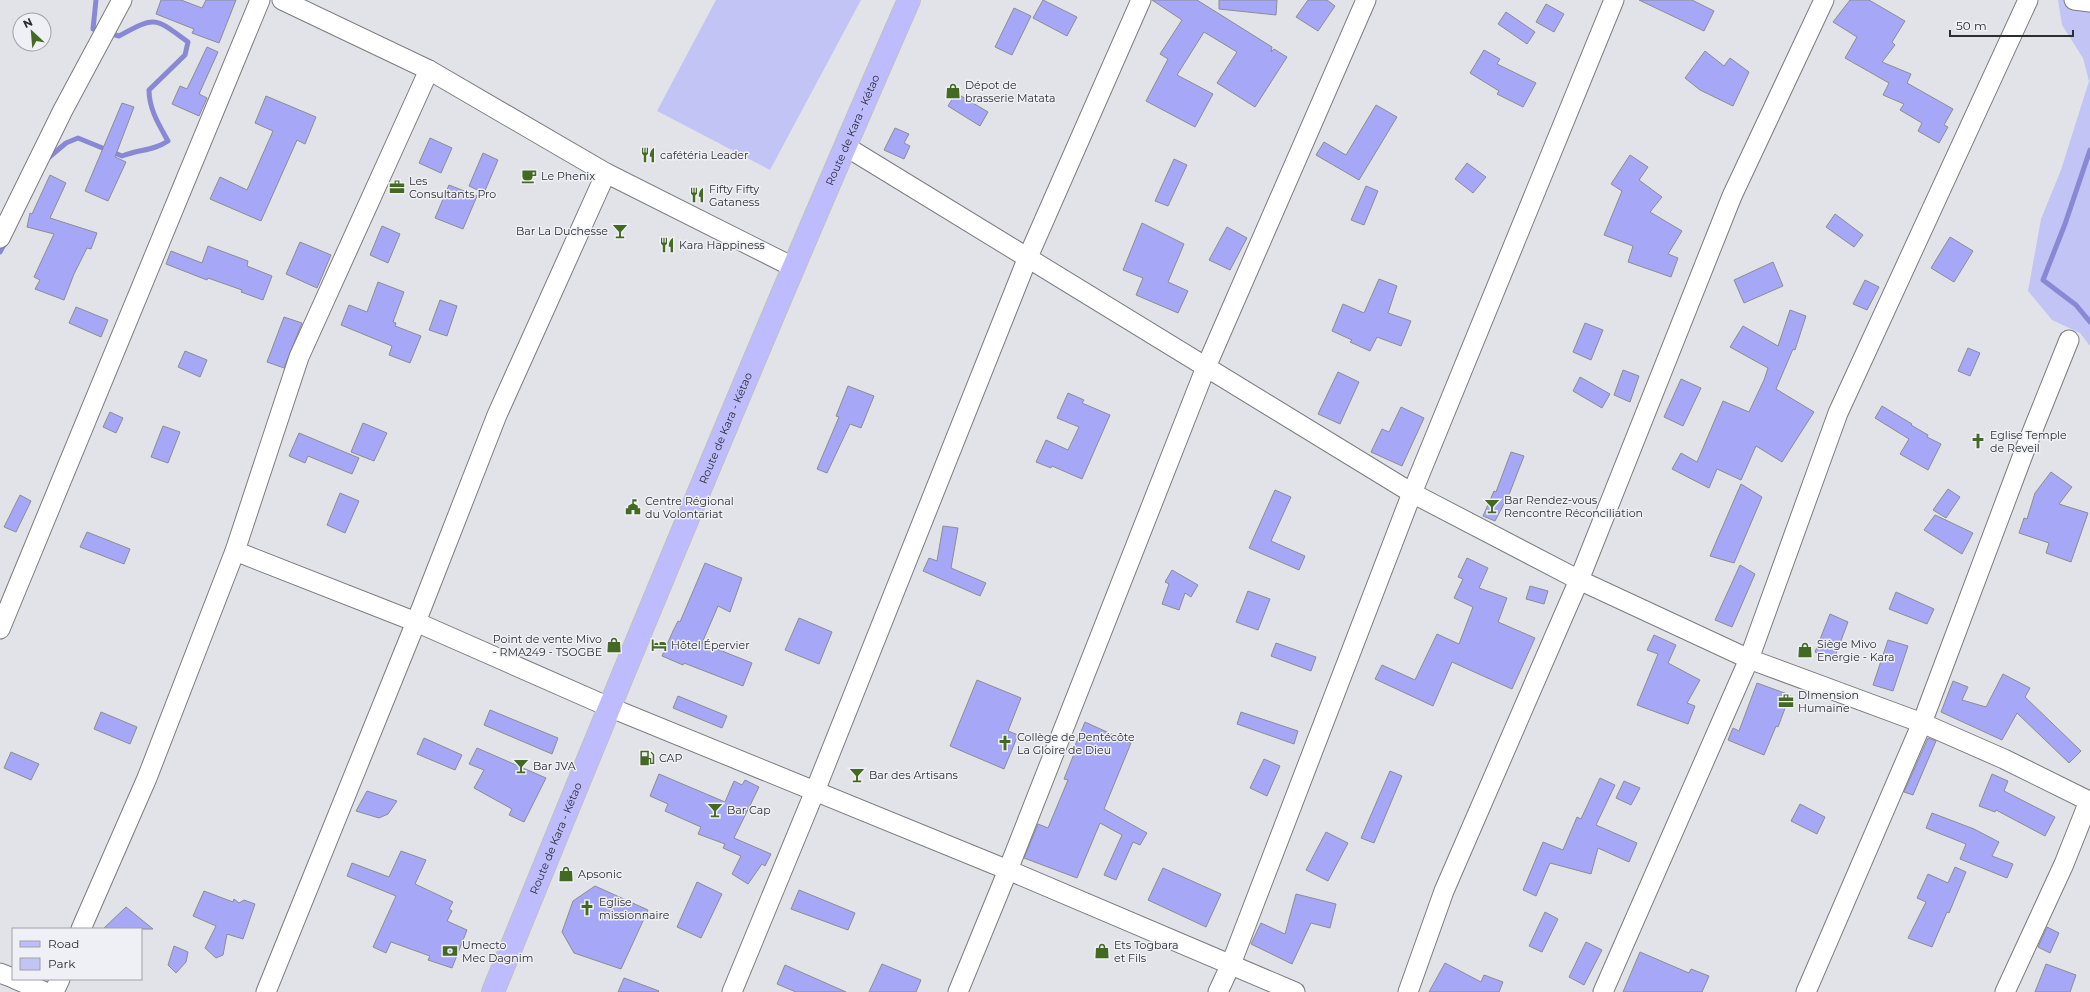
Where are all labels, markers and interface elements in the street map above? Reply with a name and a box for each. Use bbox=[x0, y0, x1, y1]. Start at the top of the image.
north arrow bbox=[12, 12, 52, 52]
scale bar bbox=[1950, 12, 2073, 38]
text: N bbox=[21, 15, 35, 31]
text: 50 m bbox=[1956, 18, 1987, 33]
street label: Route de Kara - Kétao bbox=[822, 72, 883, 188]
place label: Dépot de brasserie Matata bbox=[965, 78, 1056, 105]
shop icon: Dépot de brasserie Matata bbox=[944, 82, 962, 100]
restaurant icon: cafétéria Leader bbox=[639, 146, 657, 164]
place label: cafétéria Leader bbox=[660, 148, 748, 162]
cafe icon: Le Phenix bbox=[520, 167, 538, 185]
place label: Le Phenix bbox=[541, 169, 595, 183]
place label: Les Consultants Pro bbox=[409, 174, 496, 201]
office icon: Les Consultants Pro bbox=[388, 178, 406, 196]
place label: Fifty Fifty Gataness bbox=[709, 182, 760, 209]
restaurant icon: Fifty Fifty Gataness bbox=[688, 186, 706, 204]
bar icon: Bar La Duchesse bbox=[611, 222, 629, 240]
place label: Bar La Duchesse bbox=[516, 224, 608, 238]
restaurant icon: Kara Happiness bbox=[658, 236, 676, 254]
place label: Kara Happiness bbox=[679, 238, 765, 252]
street label: Route de Kara - Kétao bbox=[696, 370, 755, 486]
place label: Eglise Temple de Reveil bbox=[1990, 428, 2067, 455]
church icon: Eglise Temple de Reveil bbox=[1969, 432, 1987, 450]
place label: Bar Rendez-vous Rencontre Réconciliation bbox=[1504, 493, 1643, 520]
place label: Centre Régional du Volontariat bbox=[645, 494, 734, 521]
bar icon: Bar Rendez-vous Rencontre Réconciliation bbox=[1483, 497, 1501, 515]
public building icon: Centre Régional du Volontariat bbox=[624, 498, 642, 516]
place label: Point de vente Mivo - RMA249 - TSOGBE bbox=[492, 632, 602, 659]
shop icon: Point de vente Mivo - RMA249 - TSOGBE bbox=[605, 636, 623, 654]
hotel icon: Hôtel Épervier bbox=[650, 636, 668, 654]
place label: Siège Mivo Energie - Kara bbox=[1817, 637, 1894, 664]
place label: Hôtel Épervier bbox=[671, 638, 750, 652]
shop icon: Siège Mivo Energie - Kara bbox=[1796, 641, 1814, 659]
place label: DImension Humaine bbox=[1798, 688, 1859, 715]
office icon: DImension Humaine bbox=[1777, 692, 1795, 710]
place label: Collège de Pentécôte La Gloire de Dieu bbox=[1017, 730, 1135, 757]
church icon: Collège de Pentécôte La Gloire de Dieu bbox=[996, 734, 1014, 752]
fuel station icon: CAP bbox=[638, 749, 656, 767]
place label: CAP bbox=[659, 751, 682, 765]
bar icon: Bar JVA bbox=[512, 757, 530, 775]
place label: Bar JVA bbox=[533, 759, 576, 773]
bar icon: Bar des Artisans bbox=[848, 766, 866, 784]
place label: Bar des Artisans bbox=[869, 768, 959, 782]
street label: Route de Kara - Kétao bbox=[527, 780, 585, 896]
bar icon: Bar Cap bbox=[706, 801, 724, 819]
place label: Bar Cap bbox=[727, 803, 771, 817]
shop icon: Apsonic bbox=[557, 865, 575, 883]
place label: Apsonic bbox=[578, 867, 622, 881]
place label: Eglise missionnaire bbox=[599, 895, 670, 922]
church icon: Eglise missionnaire bbox=[578, 899, 596, 917]
legend bbox=[12, 928, 142, 980]
text: Road bbox=[48, 936, 79, 951]
place label: Umecto Mec Dagnim bbox=[462, 938, 533, 965]
place label: Ets Togbara et Fils bbox=[1114, 938, 1178, 965]
bank icon: Umecto Mec Dagnim bbox=[441, 942, 459, 960]
shop icon: Ets Togbara et Fils bbox=[1093, 942, 1111, 960]
text: Park bbox=[48, 956, 76, 971]

